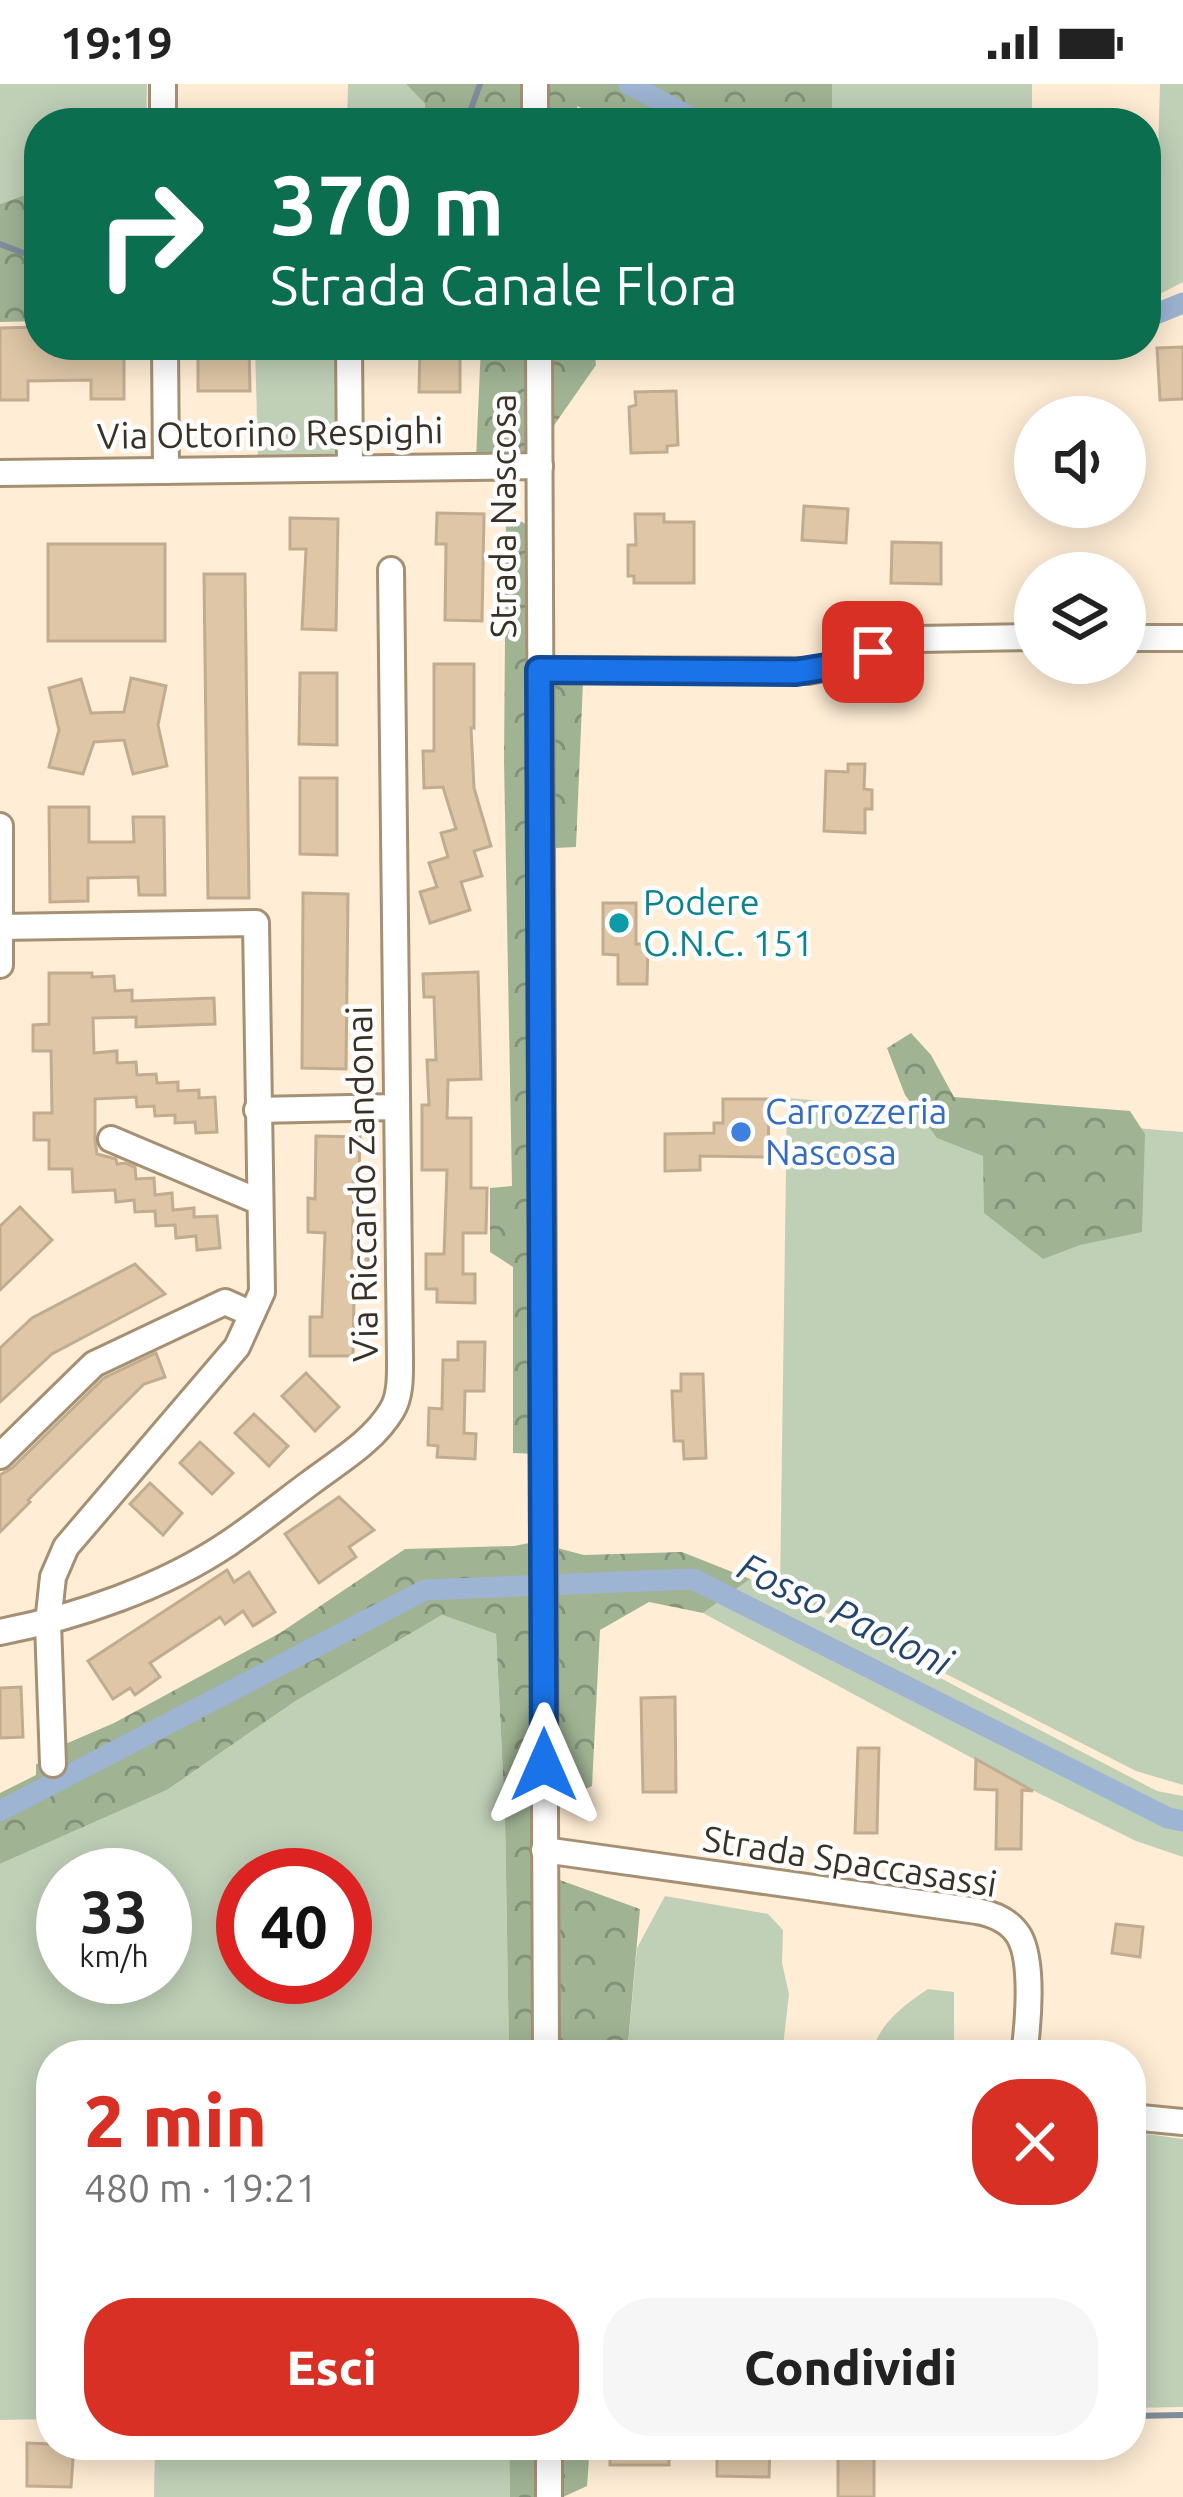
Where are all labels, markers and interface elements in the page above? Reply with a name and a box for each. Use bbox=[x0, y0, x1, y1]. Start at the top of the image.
text: 19:19 bbox=[60, 17, 173, 68]
icon: right bbox=[72, 156, 228, 312]
text: 370 m bbox=[270, 157, 504, 251]
text: Strada Canale Flora bbox=[270, 255, 738, 315]
street label: Strada Nascosa bbox=[482, 394, 523, 638]
map controls bbox=[1014, 396, 1146, 684]
button: sound bbox=[1014, 396, 1146, 528]
street label: Via Ottorino Respighi bbox=[96, 409, 444, 456]
button: layers bbox=[1014, 552, 1146, 684]
pin bbox=[822, 601, 924, 703]
icon: arrive bbox=[840, 619, 906, 685]
place label: Podere O.N.C. 151 bbox=[643, 881, 814, 963]
marker: Podere O.N.C. 151 bbox=[606, 910, 632, 936]
street label: Via Riccardo Zandonai bbox=[338, 1006, 385, 1362]
place label: Carrozzeria Nascosa bbox=[765, 1090, 947, 1172]
marker: Carrozzeria Nascosa bbox=[728, 1119, 754, 1145]
water label: Fosso Paoloni bbox=[732, 1543, 960, 1684]
position arrow bbox=[481, 1702, 607, 1828]
street label: Strada Spaccasassi bbox=[700, 1817, 1000, 1904]
speed limit sign: 40 bbox=[216, 1848, 372, 2004]
text: 33 bbox=[80, 1877, 148, 1944]
text: km/h bbox=[79, 1939, 149, 1973]
button: close bbox=[972, 2079, 1098, 2205]
text: 2 min bbox=[84, 2080, 267, 2161]
text: 480 m · 19:21 bbox=[84, 2166, 318, 2209]
button: Esci bbox=[84, 2298, 579, 2436]
button: Condividi bbox=[603, 2298, 1098, 2436]

